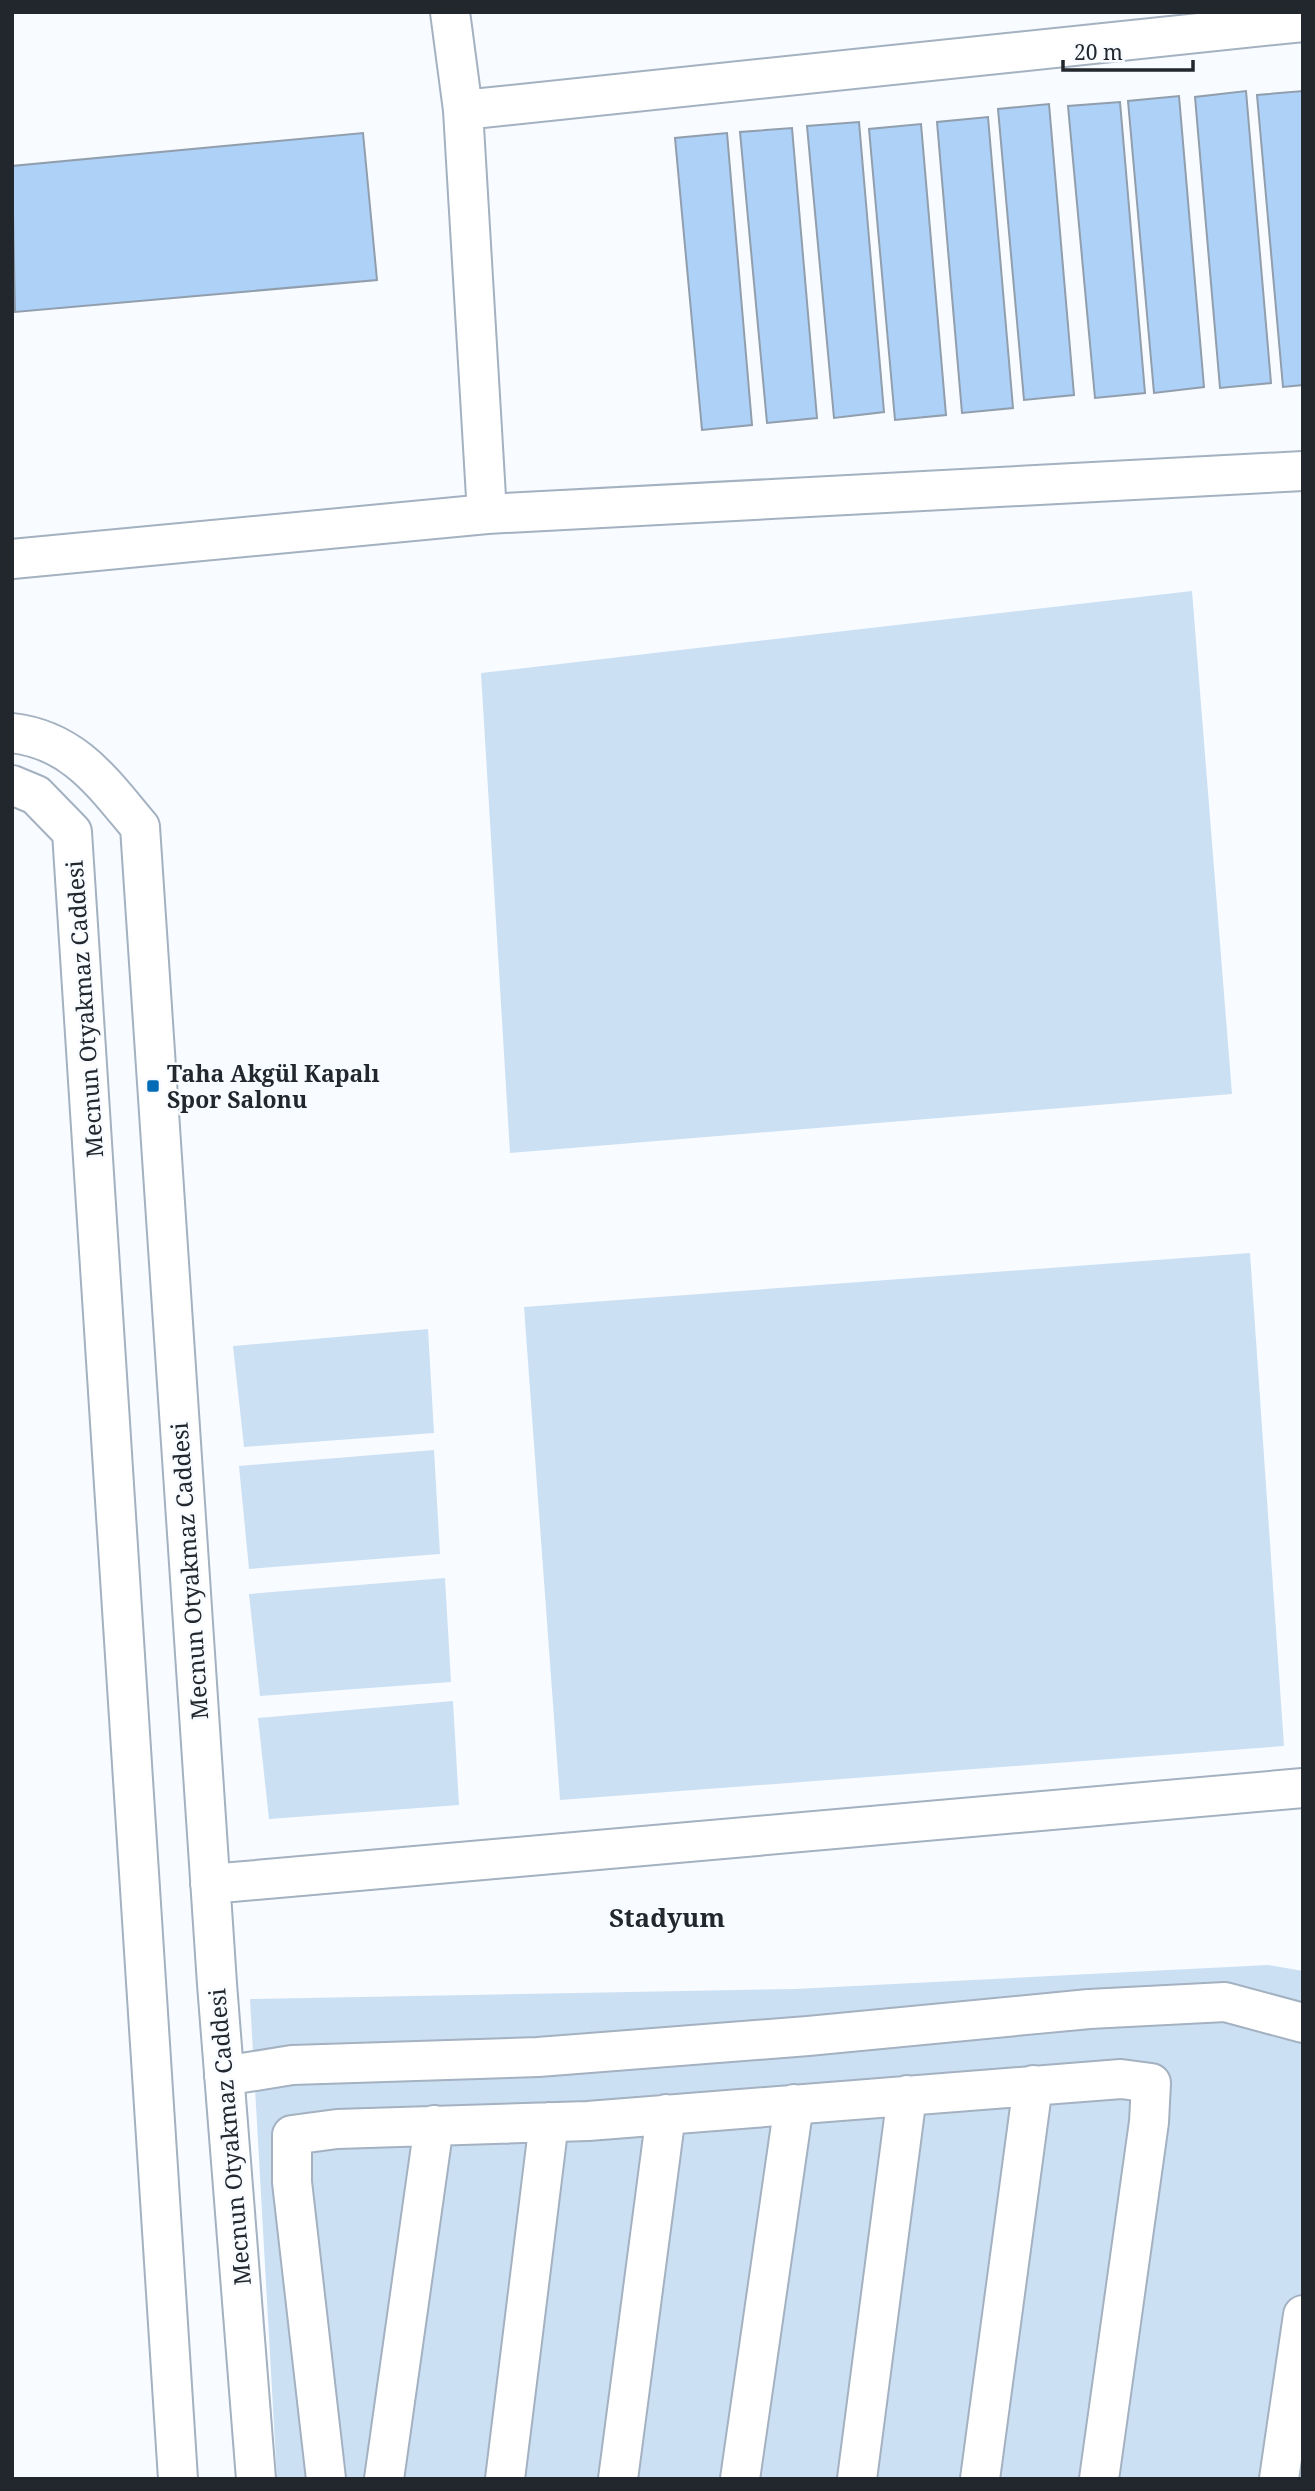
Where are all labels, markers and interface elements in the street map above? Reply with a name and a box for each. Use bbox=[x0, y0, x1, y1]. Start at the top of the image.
scale bar bbox=[1063, 28, 1192, 72]
text: 20 m bbox=[1074, 38, 1123, 66]
street label: Mecnun Otyakmaz Caddesi bbox=[58, 859, 110, 1159]
place label: Taha Akgül Kapalı Spor Salonu bbox=[167, 1057, 380, 1115]
marker: Taha Akgül Kapalı Spor Salonu bbox=[145, 1078, 161, 1094]
street label: Mecnun Otyakmaz Caddesi bbox=[163, 1421, 215, 1721]
district label: Stadyum bbox=[609, 1899, 725, 1935]
street label: Mecnun Otyakmaz Caddesi bbox=[200, 1987, 258, 2287]

